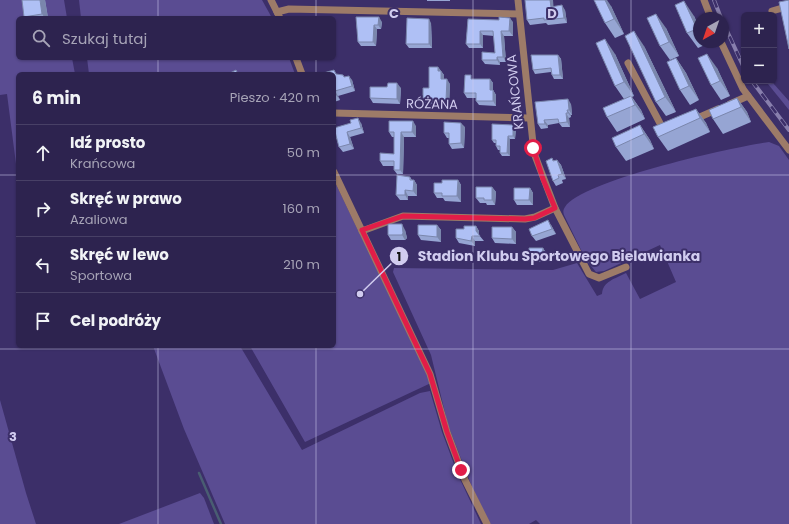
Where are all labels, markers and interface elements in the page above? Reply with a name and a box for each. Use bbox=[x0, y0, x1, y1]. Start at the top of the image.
text: C bbox=[389, 4, 399, 23]
text: D bbox=[547, 4, 557, 23]
north arrow bbox=[693, 12, 729, 48]
map controls bbox=[741, 12, 777, 84]
button: + bbox=[741, 12, 777, 48]
search box bbox=[16, 16, 336, 60]
icon: search bbox=[30, 27, 52, 49]
text: Szukaj tutaj bbox=[62, 28, 147, 49]
button: − bbox=[741, 48, 777, 84]
street label: KRAŃCOWA bbox=[502, 53, 528, 130]
text: 6 min bbox=[32, 86, 81, 110]
text: Pieszo · 420 m bbox=[230, 88, 320, 107]
street label: RÓŻANA bbox=[406, 94, 458, 114]
text: Idź prosto bbox=[70, 132, 145, 153]
route start bbox=[524, 139, 542, 157]
icon: ahead bbox=[32, 142, 54, 164]
text: 50 m bbox=[287, 143, 320, 162]
text: Krańcowa bbox=[70, 154, 135, 173]
text: Skręć w prawo bbox=[70, 188, 182, 209]
icon: right bbox=[32, 198, 54, 220]
text: 160 m bbox=[283, 199, 320, 218]
text: Azaliowa bbox=[70, 210, 128, 229]
callout: Stadion Klubu Sportowego Bielawianka bbox=[389, 243, 708, 269]
text: Skręć w lewo bbox=[70, 244, 169, 265]
text: Stadion Klubu Sportowego Bielawianka bbox=[418, 246, 700, 266]
text: 1 bbox=[397, 248, 401, 265]
icon: left bbox=[32, 254, 54, 276]
text: 210 m bbox=[283, 255, 320, 274]
text: Sportowa bbox=[70, 266, 132, 285]
icon: arrive bbox=[32, 310, 54, 332]
text: Cel podróży bbox=[70, 310, 161, 331]
text: 3 bbox=[9, 427, 17, 446]
route end bbox=[452, 461, 470, 479]

